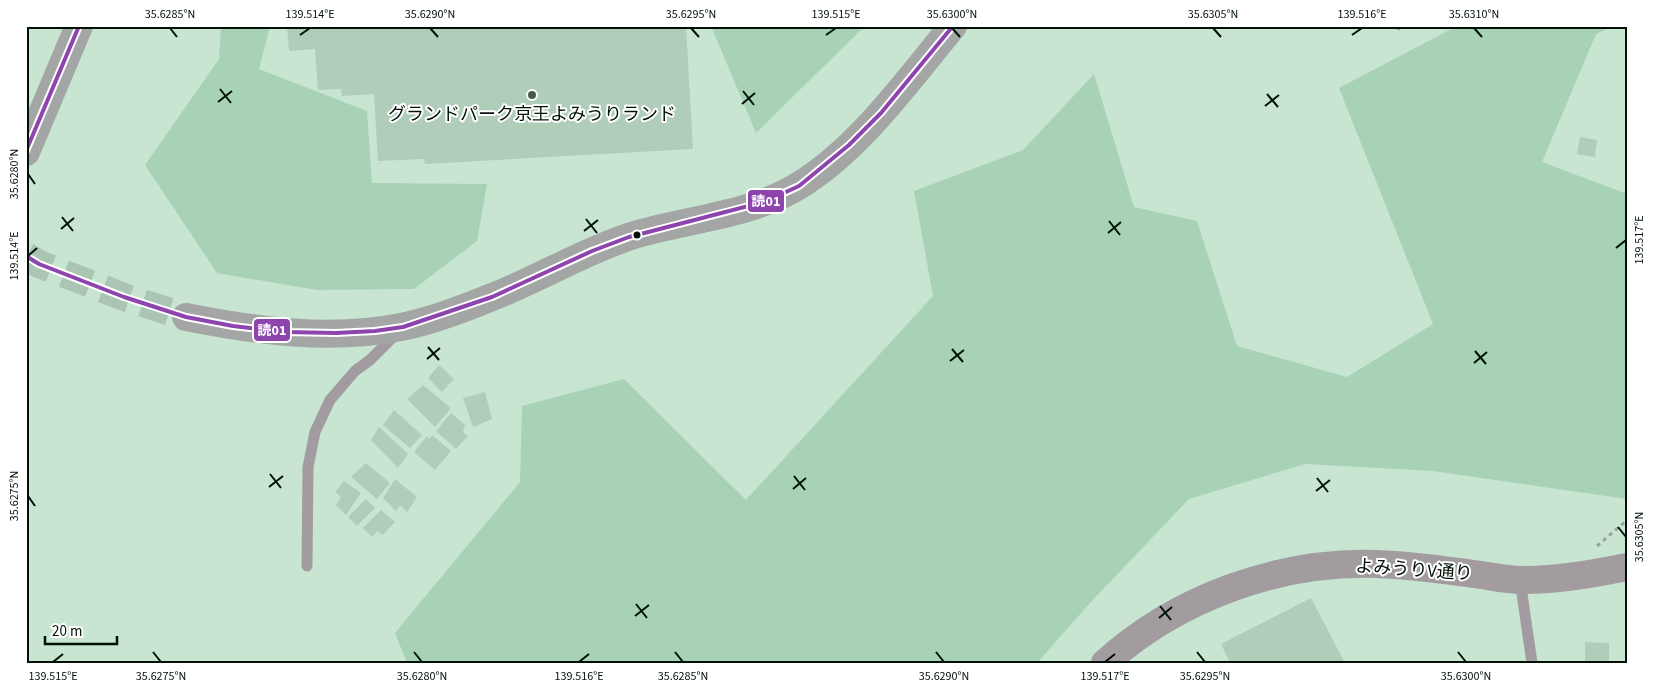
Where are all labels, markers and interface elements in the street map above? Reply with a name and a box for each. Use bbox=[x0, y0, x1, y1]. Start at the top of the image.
text: 35.6285°N bbox=[145, 6, 195, 23]
text: 139.514°E bbox=[285, 6, 335, 23]
text: 35.6290°N bbox=[405, 6, 455, 23]
text: 35.6295°N bbox=[666, 6, 716, 23]
text: 139.515°E bbox=[811, 6, 861, 23]
text: 35.6300°N bbox=[927, 6, 977, 23]
text: 35.6305°N bbox=[1188, 6, 1238, 23]
text: 139.516°E bbox=[1337, 6, 1387, 23]
text: 35.6310°N bbox=[1449, 6, 1499, 23]
marker: グランドパーク京王よみうりランド bbox=[526, 89, 538, 101]
place label: グランドパーク京王よみうりランド bbox=[388, 102, 676, 127]
text: 35.6280°N bbox=[6, 149, 23, 199]
line badge: 読01 bbox=[747, 189, 785, 213]
text: 読01 bbox=[752, 192, 780, 212]
text: 139.517°E bbox=[1631, 215, 1648, 265]
unlabelled marker bbox=[632, 230, 642, 240]
text: 139.514°E bbox=[6, 231, 23, 281]
line badge: 読01 bbox=[253, 318, 291, 342]
text: 読01 bbox=[258, 321, 286, 341]
text: 35.6275°N bbox=[6, 471, 23, 521]
text: 35.6305°N bbox=[1631, 512, 1648, 562]
street label: よみうりV通り bbox=[1355, 553, 1473, 587]
scale bar bbox=[45, 614, 118, 646]
text: 20 m bbox=[52, 621, 82, 642]
text: 139.515°E bbox=[28, 668, 78, 685]
text: 35.6275°N bbox=[136, 668, 186, 685]
text: 35.6280°N bbox=[397, 668, 447, 685]
text: 139.516°E bbox=[554, 668, 604, 685]
text: 35.6285°N bbox=[658, 668, 708, 685]
text: 35.6290°N bbox=[919, 668, 969, 685]
text: 139.517°E bbox=[1080, 668, 1130, 685]
text: 35.6295°N bbox=[1180, 668, 1230, 685]
text: 35.6300°N bbox=[1441, 668, 1491, 685]

